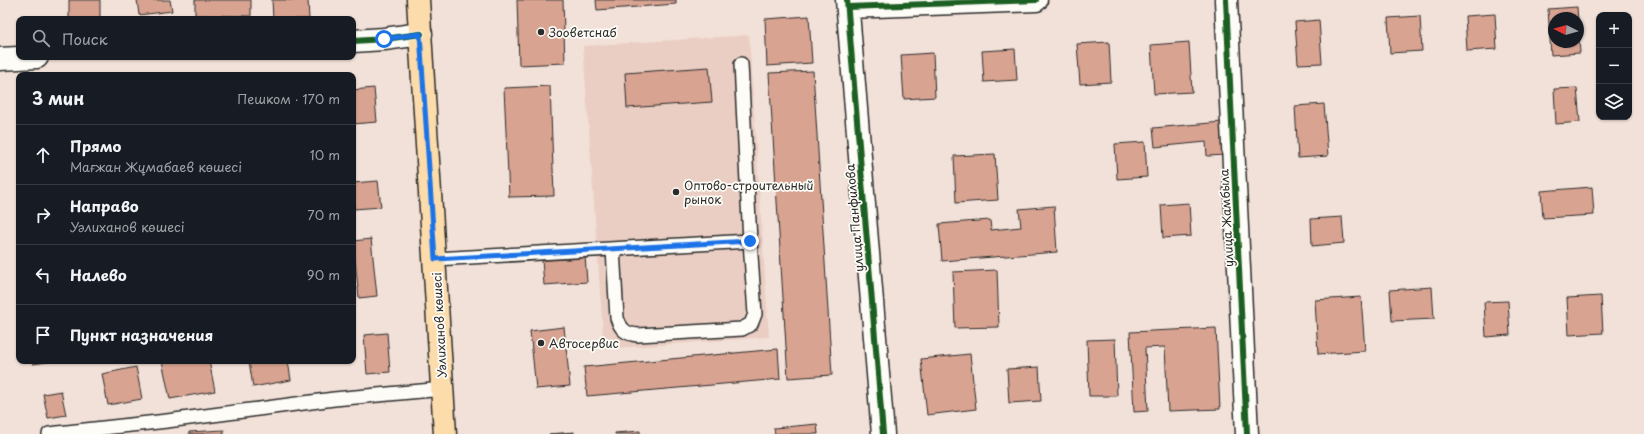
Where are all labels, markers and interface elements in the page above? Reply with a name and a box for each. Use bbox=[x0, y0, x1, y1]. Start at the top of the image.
north arrow bbox=[1548, 12, 1584, 48]
map controls bbox=[1596, 12, 1632, 120]
button: + bbox=[1596, 12, 1632, 48]
search box bbox=[16, 16, 356, 60]
place label: Зооветснаб bbox=[548, 23, 617, 41]
icon: search bbox=[30, 27, 52, 49]
text: Поиск bbox=[62, 27, 108, 50]
marker: Зооветснаб bbox=[536, 27, 546, 37]
route start bbox=[375, 30, 393, 48]
button: − bbox=[1596, 48, 1632, 84]
button: layers bbox=[1596, 84, 1632, 120]
text: 3 мин bbox=[32, 85, 84, 111]
text: Пешком · 170 m bbox=[237, 89, 340, 108]
text: Прямо bbox=[70, 134, 121, 157]
icon: ahead bbox=[32, 144, 54, 166]
text: 10 m bbox=[310, 145, 340, 164]
text: Мағжан Жұмабаев көшесі bbox=[70, 157, 242, 176]
street label: улица Панфилова bbox=[840, 163, 868, 273]
street label: улица Жамбыла bbox=[1214, 168, 1238, 267]
place label: Оптово-строительный рынок bbox=[684, 176, 814, 208]
marker: Оптово-строительный рынок bbox=[671, 187, 681, 197]
text: Направо bbox=[70, 194, 139, 217]
icon: right bbox=[32, 204, 54, 226]
text: 70 m bbox=[307, 205, 340, 224]
text: Уәлиханов көшесі bbox=[70, 217, 185, 236]
route end bbox=[741, 232, 759, 250]
text: Налево bbox=[70, 263, 127, 286]
icon: left bbox=[32, 264, 54, 286]
text: 90 m bbox=[307, 265, 340, 284]
street label: Уәлиханов көшесі bbox=[427, 272, 451, 378]
text: Пункт назначения bbox=[70, 323, 213, 346]
icon: arrive bbox=[32, 324, 54, 346]
place label: Автосервис bbox=[549, 334, 619, 352]
marker: Автосервис bbox=[536, 338, 546, 348]

